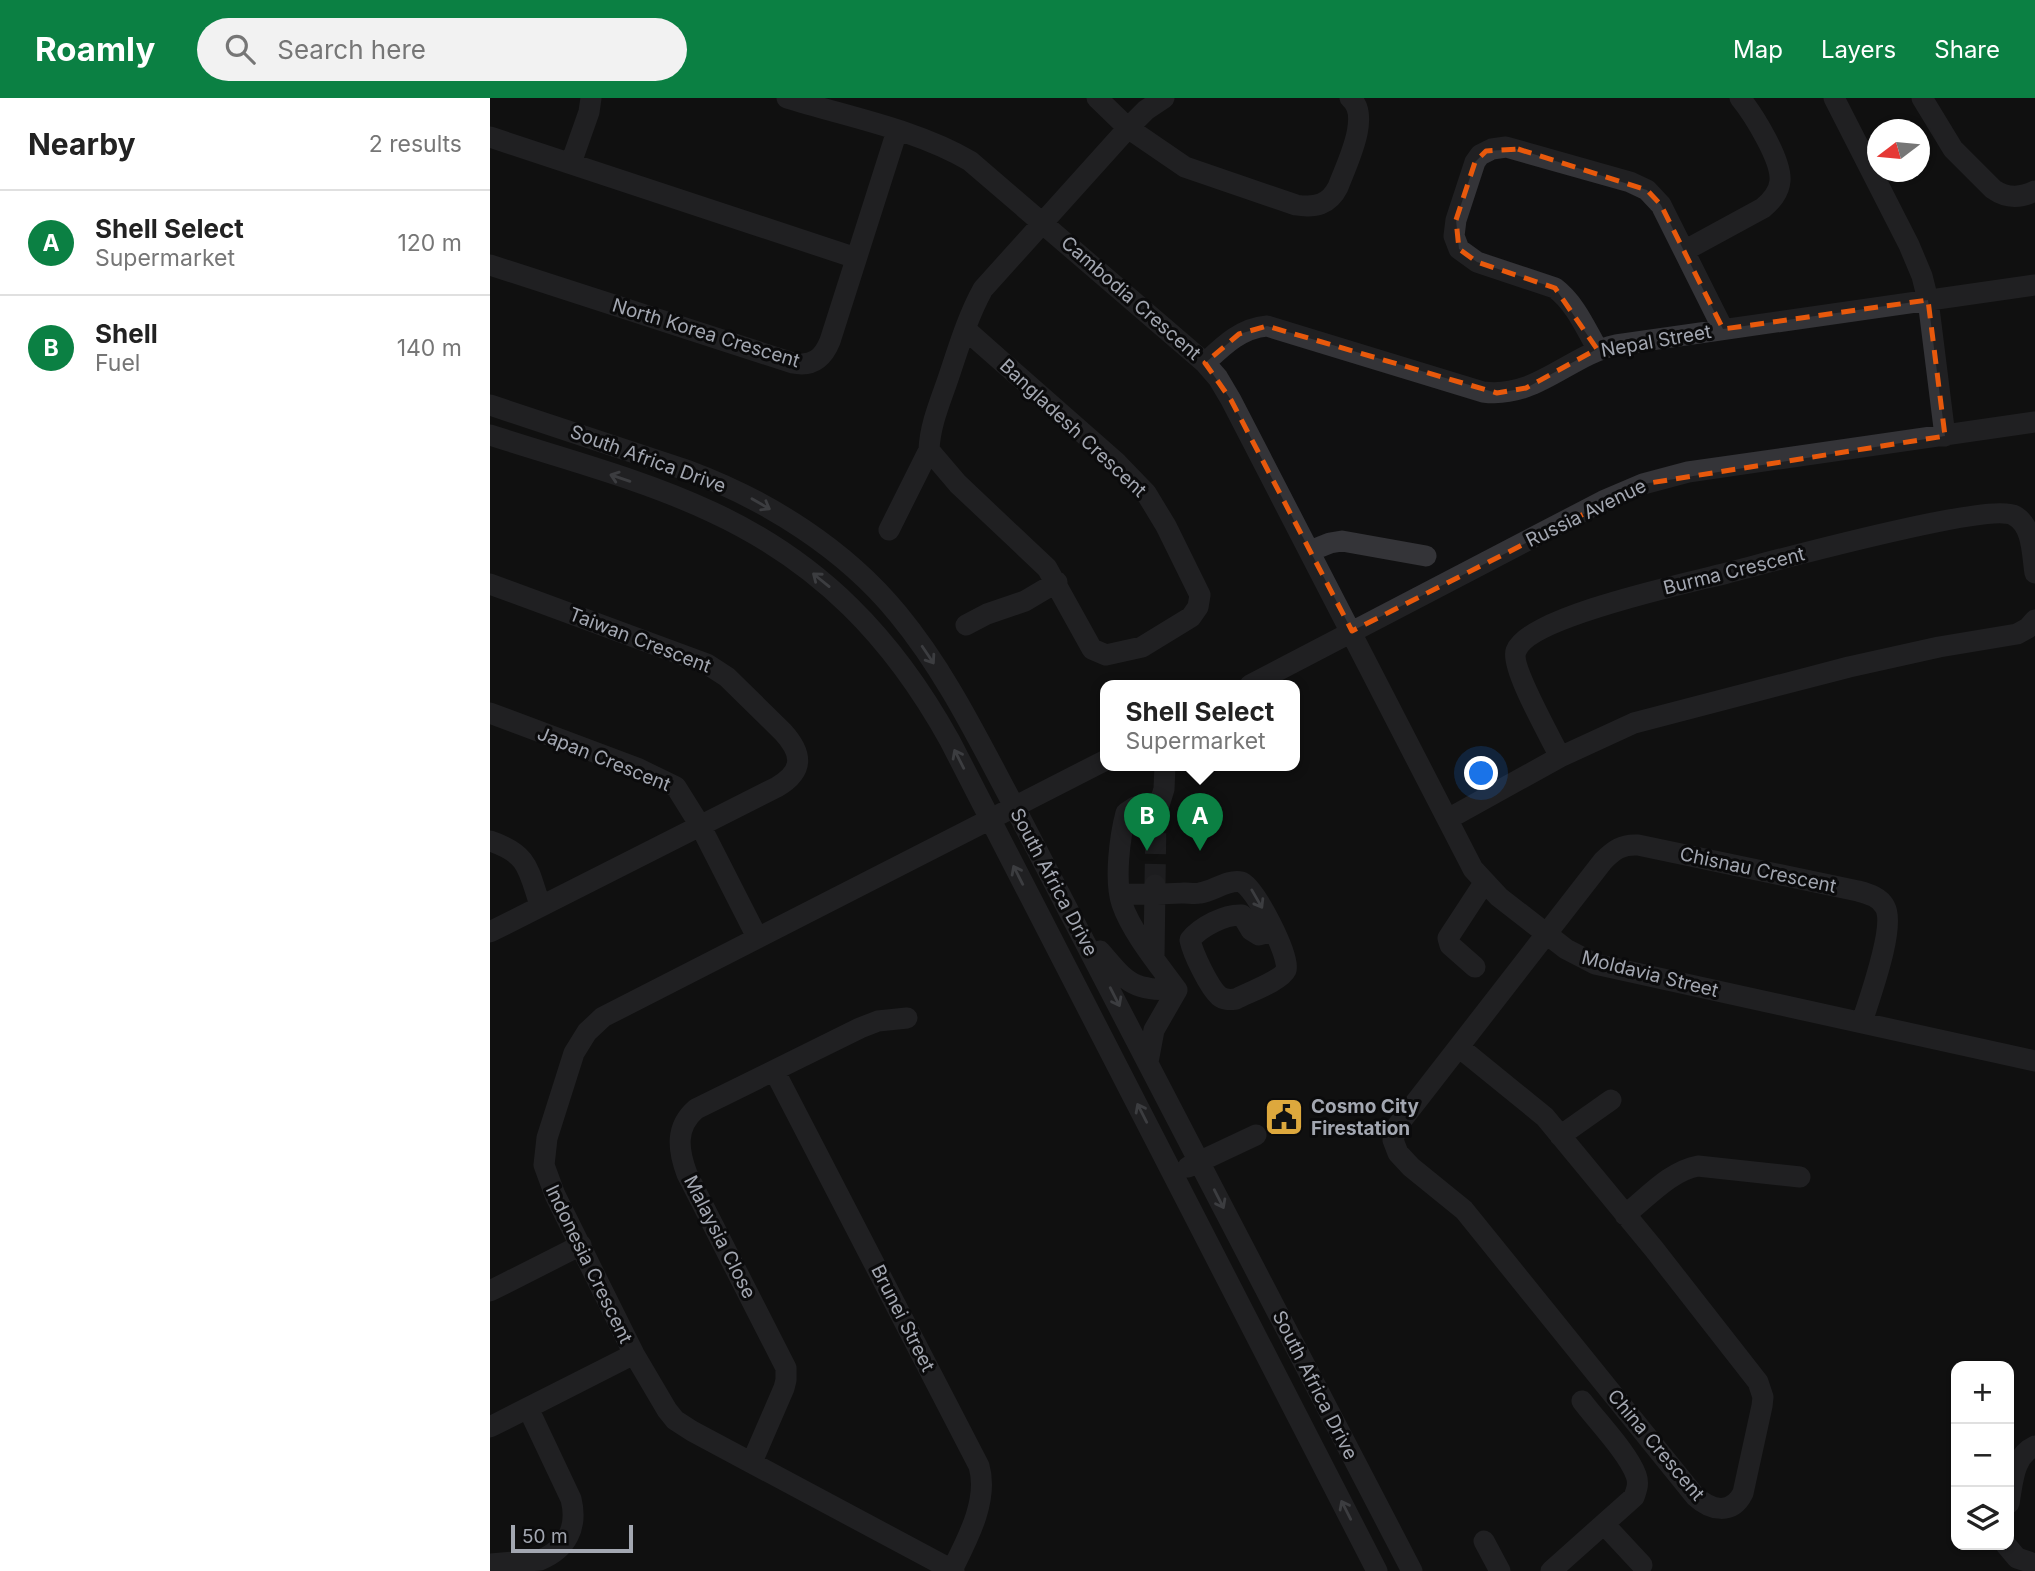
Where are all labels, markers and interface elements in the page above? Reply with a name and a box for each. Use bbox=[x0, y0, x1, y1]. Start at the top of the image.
search box bbox=[197, 18, 687, 81]
text: Roamly bbox=[35, 29, 155, 69]
icon: search bbox=[221, 30, 259, 68]
text: Search here bbox=[277, 34, 426, 65]
text: Map bbox=[1733, 35, 1783, 64]
text: Layers bbox=[1821, 35, 1896, 64]
text: Share bbox=[1934, 35, 2000, 64]
north arrow bbox=[1867, 119, 1930, 182]
text: Nearby bbox=[28, 126, 136, 162]
text: 2 results bbox=[369, 130, 462, 158]
text: Shell Select bbox=[95, 213, 244, 244]
text: A bbox=[42, 229, 60, 257]
text: 120 m bbox=[397, 229, 462, 257]
street label: Cambodia Crescent bbox=[1056, 231, 1206, 365]
text: Supermarket bbox=[95, 244, 235, 272]
street label: North Korea Crescent bbox=[610, 294, 802, 372]
text: Shell bbox=[95, 318, 158, 349]
street label: Nepal Street bbox=[1599, 320, 1713, 362]
text: B bbox=[43, 334, 59, 362]
text: 140 m bbox=[397, 334, 462, 362]
text: Fuel bbox=[95, 349, 140, 377]
street label: Bangladesh Crescent bbox=[995, 354, 1151, 502]
street label: South Africa Drive bbox=[567, 420, 729, 498]
one-way arrow bbox=[609, 470, 631, 483]
street label: Russia Avenue bbox=[1522, 474, 1650, 552]
one-way arrow bbox=[750, 497, 770, 511]
street label: Burma Crescent bbox=[1661, 542, 1807, 600]
one-way arrow bbox=[813, 572, 831, 588]
street label: Taiwan Crescent bbox=[566, 602, 714, 678]
one-way arrow bbox=[920, 645, 935, 664]
popup bbox=[1100, 680, 1300, 771]
text: Shell Select bbox=[1126, 696, 1274, 727]
street label: Japan Crescent bbox=[534, 722, 674, 796]
text: Supermarket bbox=[1126, 727, 1266, 755]
one-way arrow bbox=[951, 749, 965, 770]
your location bbox=[1464, 756, 1498, 790]
pin: B bbox=[1124, 793, 1170, 851]
pin: A bbox=[1177, 793, 1223, 851]
street label: South Africa Drive bbox=[1005, 804, 1103, 960]
street label: Chisnau Crescent bbox=[1678, 842, 1838, 898]
one-way arrow bbox=[1011, 865, 1025, 886]
one-way arrow bbox=[1250, 889, 1264, 909]
street label: Moldavia Street bbox=[1579, 946, 1721, 1002]
one-way arrow bbox=[1108, 986, 1122, 1007]
place label: Cosmo City Firestation bbox=[1311, 1095, 1419, 1140]
public building icon: Cosmo City Firestation bbox=[1263, 1096, 1305, 1138]
one-way arrow bbox=[1135, 1103, 1149, 1124]
street label: Malaysia Close bbox=[679, 1172, 761, 1302]
street label: Indonesia Crescent bbox=[541, 1181, 637, 1347]
one-way arrow bbox=[1212, 1188, 1226, 1209]
street label: Brunei Street bbox=[866, 1261, 940, 1375]
street label: South Africa Drive bbox=[1268, 1307, 1362, 1463]
map controls bbox=[1951, 1361, 2014, 1550]
button: + bbox=[1951, 1361, 2014, 1424]
street label: China Crescent bbox=[1603, 1385, 1709, 1505]
button: − bbox=[1951, 1424, 2014, 1487]
button: layers bbox=[1951, 1487, 2014, 1550]
one-way arrow bbox=[1339, 1500, 1353, 1521]
scale bar bbox=[511, 1522, 634, 1554]
text: 50 m bbox=[522, 1525, 568, 1548]

